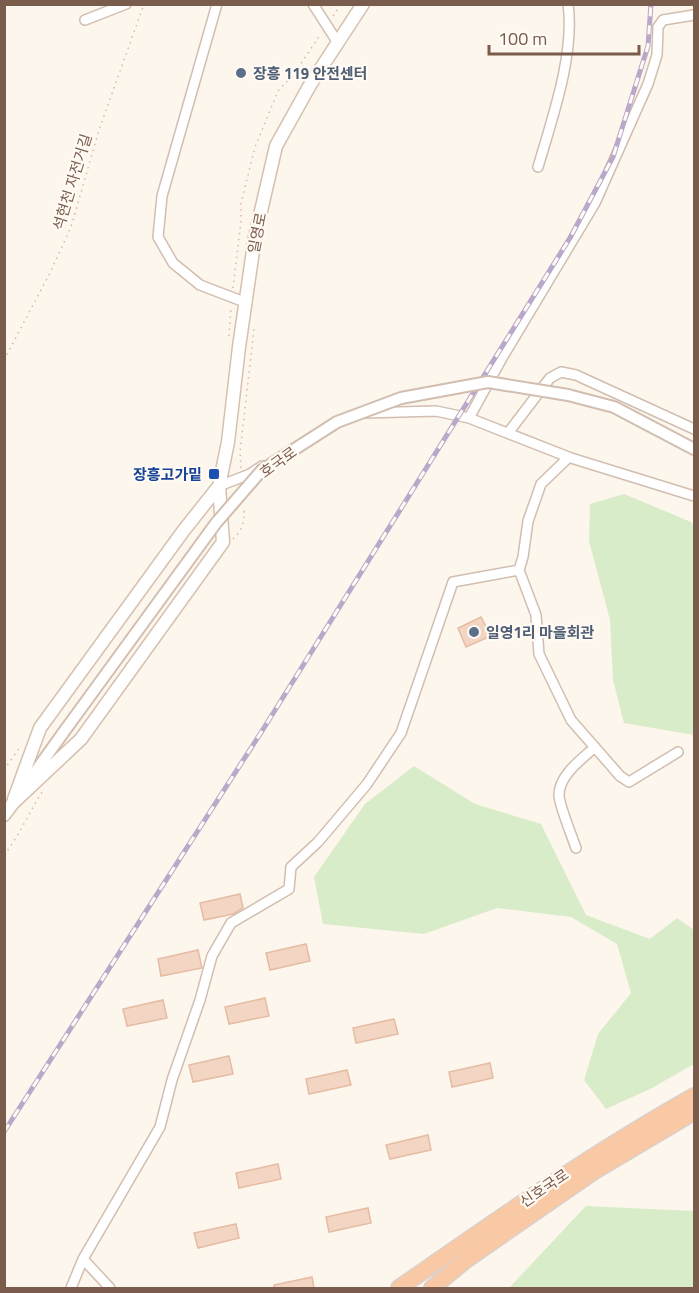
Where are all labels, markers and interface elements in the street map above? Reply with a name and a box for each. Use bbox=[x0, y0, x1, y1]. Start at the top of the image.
scale bar bbox=[489, 18, 639, 56]
text: 100 m bbox=[498, 25, 547, 52]
place label: 장흥 119 안전센터 bbox=[253, 62, 368, 85]
marker: 장흥 119 안전센터 bbox=[234, 66, 248, 80]
street label: 석현천 자전거길 bbox=[46, 131, 98, 233]
street label: 일영로 bbox=[242, 210, 272, 256]
street label: 호국로 bbox=[254, 441, 302, 483]
place label: 장흥고가밑 bbox=[133, 463, 202, 486]
marker: 장흥고가밑 bbox=[207, 467, 221, 481]
place label: 일영1리 마을회관 bbox=[486, 621, 595, 644]
marker: 일영1리 마을회관 bbox=[467, 625, 481, 639]
street label: 신호국로 bbox=[515, 1163, 573, 1213]

